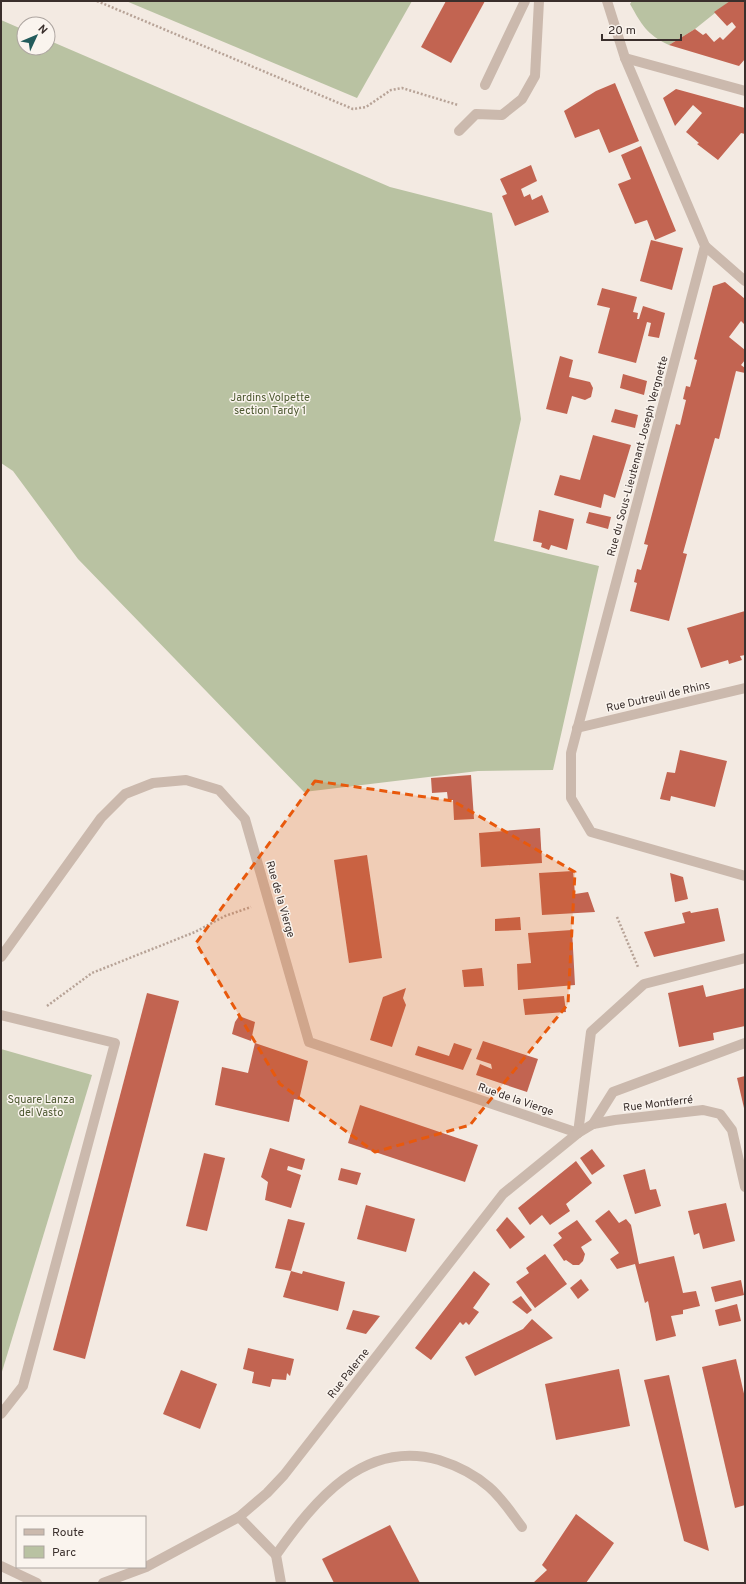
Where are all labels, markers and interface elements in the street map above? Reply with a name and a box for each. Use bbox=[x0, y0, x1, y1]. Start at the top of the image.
north arrow bbox=[16, 16, 56, 56]
scale bar bbox=[602, 16, 681, 42]
text: N bbox=[35, 22, 50, 37]
text: 20 m bbox=[608, 23, 636, 39]
street label: Rue du Sous-Lieutenant Joseph Vergnette bbox=[604, 354, 672, 558]
park label: Jardins Volpette section Tardy 1 bbox=[230, 391, 310, 418]
street label: Rue Dutreuil de Rhins bbox=[605, 678, 711, 716]
street label: Rue de la Vierge bbox=[262, 859, 298, 939]
street label: Rue de la Vierge bbox=[476, 1080, 556, 1120]
park label: Square Lanza del Vasto bbox=[8, 1093, 75, 1120]
street label: Rue Montferré bbox=[622, 1093, 694, 1115]
street label: Rue Palerne bbox=[325, 1346, 373, 1401]
legend bbox=[16, 1516, 146, 1568]
text: Route bbox=[52, 1525, 84, 1541]
text: Parc bbox=[52, 1545, 76, 1561]

